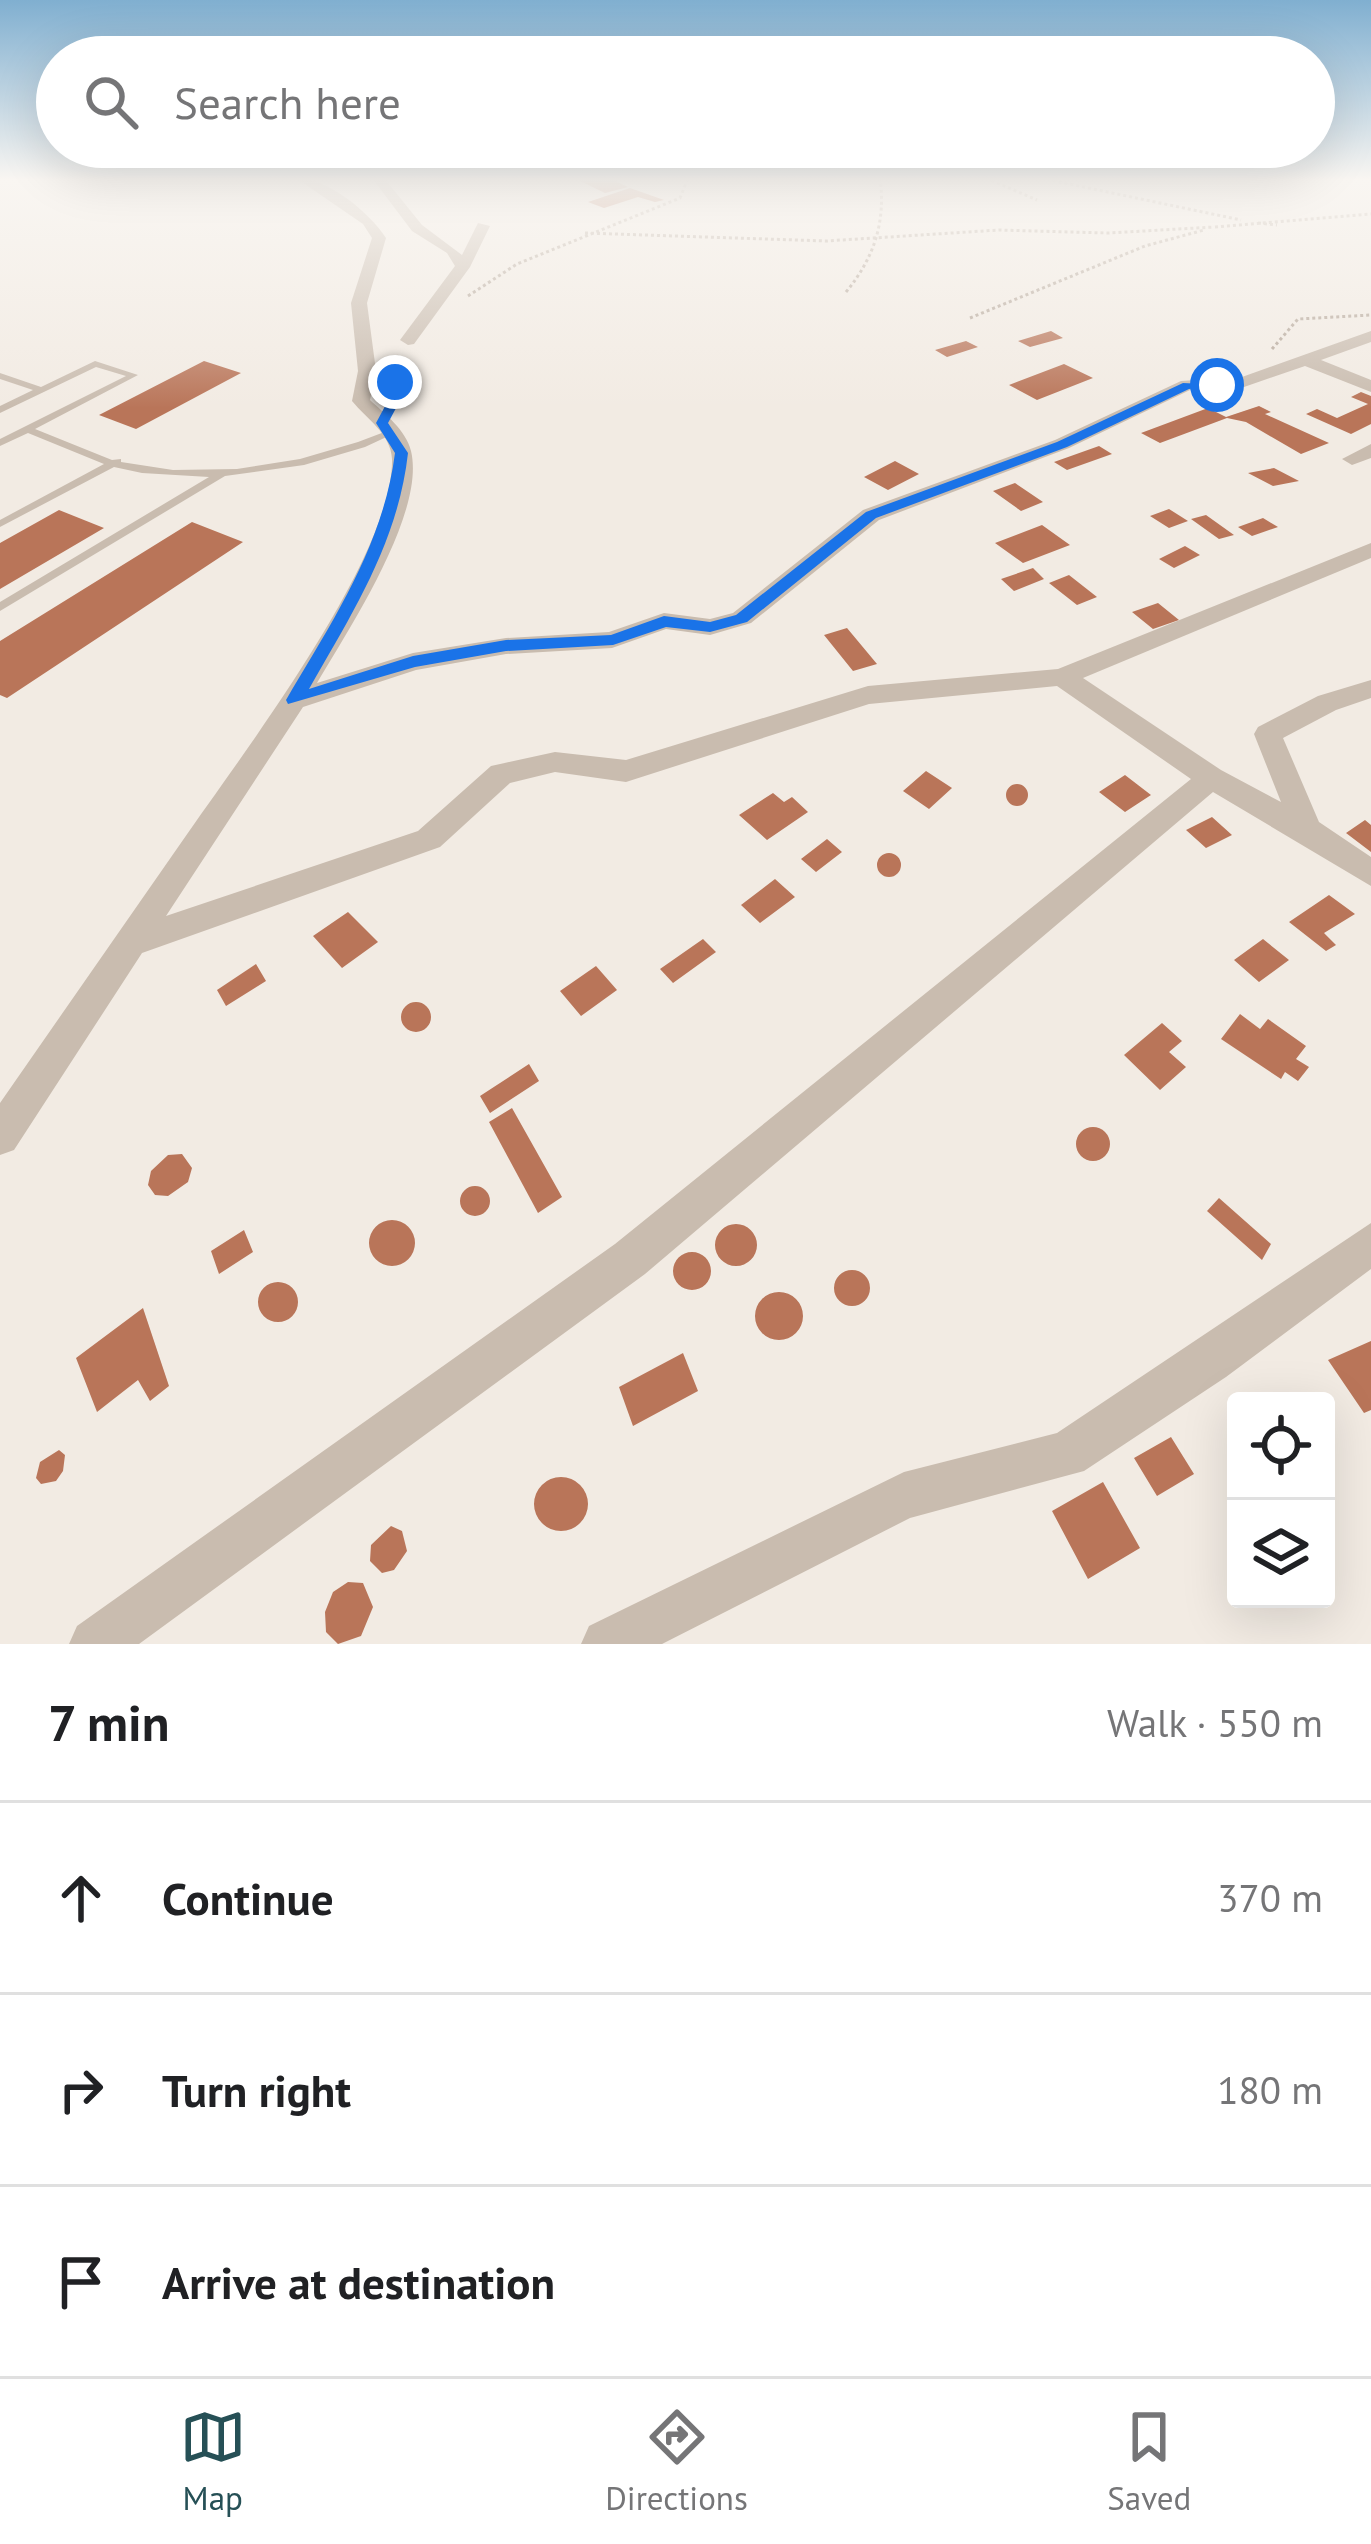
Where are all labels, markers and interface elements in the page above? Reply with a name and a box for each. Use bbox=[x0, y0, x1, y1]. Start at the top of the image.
search box bbox=[36, 36, 1335, 168]
icon: search bbox=[78, 69, 144, 135]
text: Search here bbox=[174, 73, 401, 131]
route end bbox=[368, 355, 422, 409]
route start bbox=[1190, 358, 1244, 412]
map controls bbox=[1227, 1392, 1335, 1608]
button: locate bbox=[1227, 1392, 1335, 1500]
button: layers bbox=[1227, 1500, 1335, 1608]
text: 7 min bbox=[48, 1689, 170, 1755]
text: Walk · 550 m bbox=[1107, 1697, 1323, 1748]
icon: ahead bbox=[48, 1865, 114, 1931]
text: Continue bbox=[162, 1869, 334, 1927]
text: 370 m bbox=[1217, 1872, 1323, 1923]
icon: right bbox=[48, 2057, 114, 2123]
text: Turn right bbox=[162, 2061, 351, 2119]
text: 180 m bbox=[1217, 2064, 1323, 2115]
icon: arrive bbox=[48, 2249, 114, 2315]
text: Arrive at destination bbox=[162, 2253, 555, 2311]
tab: Map bbox=[180, 2404, 246, 2519]
tab: Directions bbox=[605, 2404, 748, 2519]
tab: Saved bbox=[1107, 2404, 1191, 2519]

